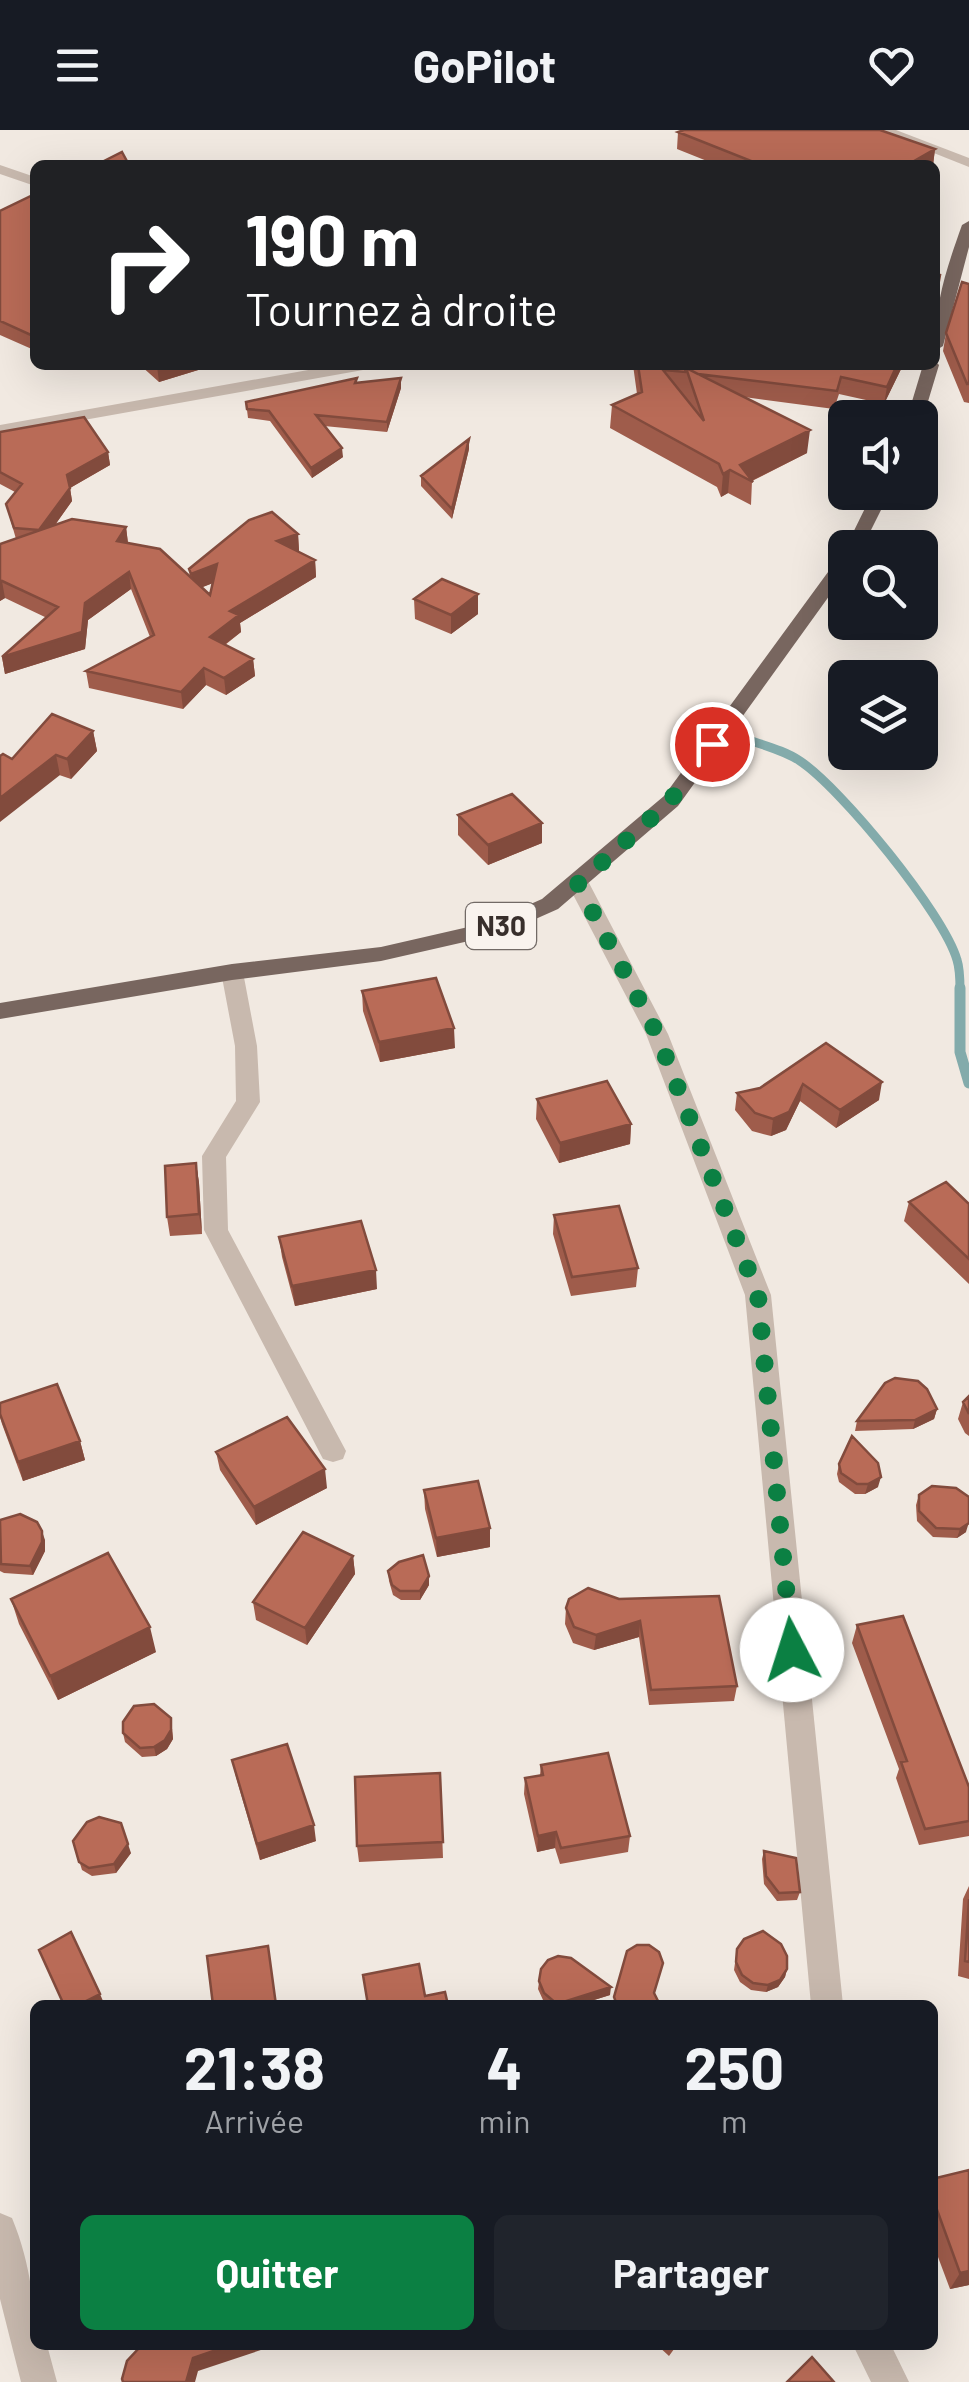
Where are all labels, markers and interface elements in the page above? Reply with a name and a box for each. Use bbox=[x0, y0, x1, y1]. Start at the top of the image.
icon: menu bbox=[50, 38, 105, 93]
text: GoPilot bbox=[413, 38, 556, 92]
icon: heart bbox=[864, 38, 919, 93]
text: 190 m bbox=[245, 196, 419, 280]
icon: right bbox=[80, 200, 210, 330]
text: Tournez à droite bbox=[245, 281, 558, 335]
map controls bbox=[828, 400, 938, 770]
button: sound bbox=[828, 400, 938, 510]
button: search bbox=[828, 530, 938, 640]
button: layers bbox=[828, 660, 938, 770]
pin bbox=[670, 702, 755, 787]
icon: arrive bbox=[685, 717, 740, 772]
road number: N30 bbox=[466, 903, 536, 949]
position arrow bbox=[740, 1598, 844, 1702]
text: 21:38 bbox=[184, 2030, 325, 2102]
text: 4 bbox=[486, 2030, 523, 2102]
text: 250 bbox=[684, 2030, 784, 2102]
text: Arrivée bbox=[204, 2101, 304, 2139]
text: min bbox=[479, 2101, 530, 2139]
text: m bbox=[721, 2101, 747, 2139]
button: Quitter bbox=[80, 2215, 474, 2330]
button: Partager bbox=[494, 2215, 888, 2330]

